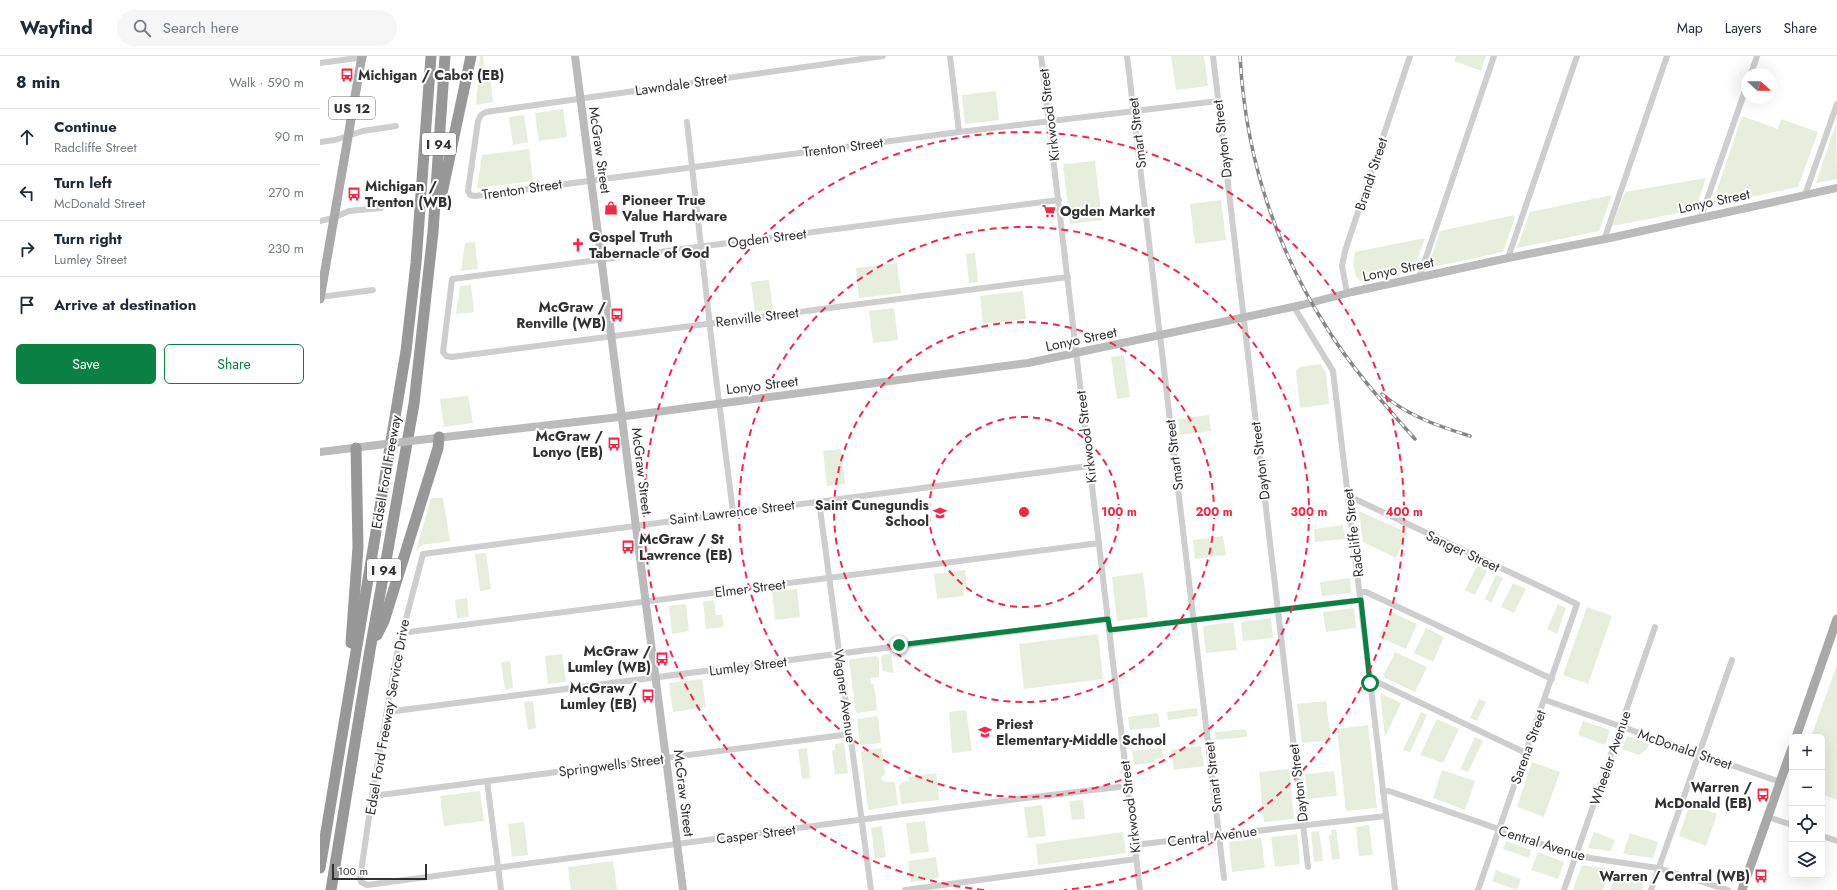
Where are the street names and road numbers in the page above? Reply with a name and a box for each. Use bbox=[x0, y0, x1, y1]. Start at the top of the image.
street label: Kirkwood Street bbox=[1033, 67, 1065, 162]
street label: Lawndale Street bbox=[634, 68, 729, 100]
street label: Smart Street bbox=[1123, 96, 1151, 170]
road number: US 12 bbox=[329, 97, 375, 119]
street label: Dayton Street bbox=[1207, 98, 1237, 179]
street label: McGraw Street bbox=[584, 105, 616, 195]
street label: Trenton Street bbox=[802, 132, 885, 162]
road number: I 94 bbox=[422, 133, 456, 155]
street label: Brandt Street bbox=[1350, 134, 1392, 213]
street label: Trenton Street bbox=[481, 173, 564, 205]
street label: Lonyo Street bbox=[1677, 184, 1752, 218]
street label: Ogden Street bbox=[726, 223, 808, 253]
street label: Lonyo Street bbox=[1361, 252, 1436, 286]
street label: Renville Street bbox=[714, 302, 800, 332]
street label: Lonyo Street bbox=[1044, 322, 1119, 356]
street label: Lonyo Street bbox=[725, 371, 800, 399]
street label: Kirkwood Street bbox=[1070, 389, 1102, 484]
street label: Edsel Ford Freeway bbox=[366, 413, 406, 530]
street label: Smart Street bbox=[1160, 418, 1188, 492]
street label: Dayton Street bbox=[1245, 420, 1275, 501]
street label: McGraw Street bbox=[627, 426, 657, 516]
street label: Radcliffe Street bbox=[1338, 487, 1368, 578]
street label: Saint Lawrence Street bbox=[668, 494, 796, 530]
street label: Sanger Street bbox=[1423, 525, 1504, 577]
road number: I 94 bbox=[367, 559, 401, 581]
street label: Elmer Street bbox=[713, 574, 787, 602]
street label: Edsel Ford Freeway Service Drive bbox=[360, 618, 414, 816]
street label: Wagner Avenue bbox=[829, 648, 861, 744]
street label: Lumley Street bbox=[708, 651, 789, 681]
street label: Sarena Street bbox=[1505, 706, 1551, 787]
street label: Wheeler Avenue bbox=[1584, 708, 1636, 808]
street label: McDonald Street bbox=[1635, 724, 1735, 775]
street label: Smart Street bbox=[1199, 740, 1227, 814]
street label: Dayton Street bbox=[1283, 742, 1313, 823]
street label: McGraw Street bbox=[669, 748, 699, 838]
street label: Springwells Street bbox=[557, 749, 665, 781]
street label: Kirkwood Street bbox=[1114, 759, 1146, 854]
street label: Casper Street bbox=[715, 819, 797, 849]
street label: Central Avenue bbox=[1496, 820, 1588, 866]
street label: Central Avenue bbox=[1166, 821, 1258, 851]

